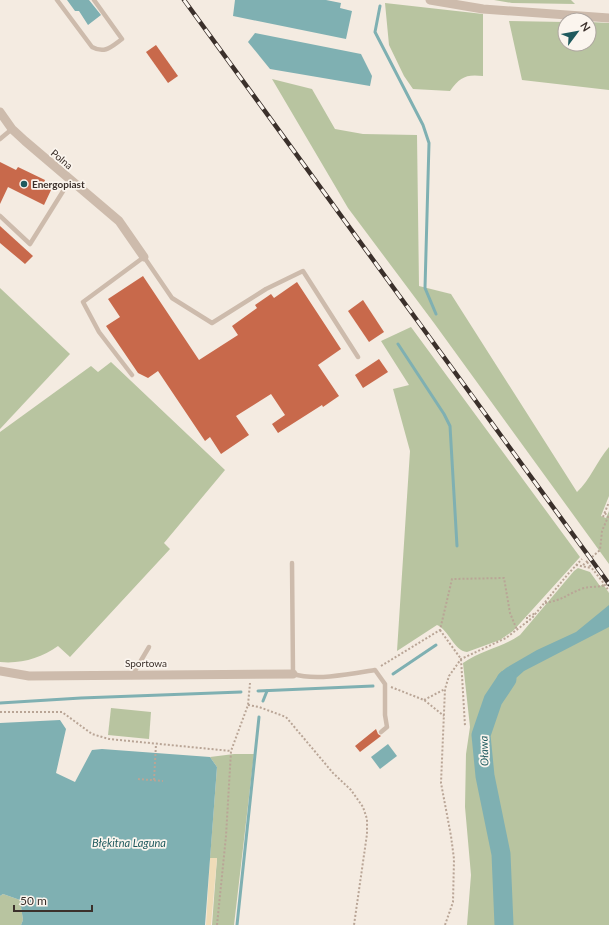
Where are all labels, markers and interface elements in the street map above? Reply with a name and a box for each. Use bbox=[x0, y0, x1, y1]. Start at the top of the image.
north arrow bbox=[557, 12, 597, 52]
text: N bbox=[578, 19, 594, 33]
street label: Polna bbox=[49, 147, 75, 171]
place label: Energopiast bbox=[32, 178, 85, 190]
marker: Energopiast bbox=[19, 179, 29, 189]
street label: Sportowa bbox=[125, 657, 167, 669]
water label: Oława bbox=[476, 735, 491, 766]
water label: Błękitna Laguna bbox=[92, 836, 166, 849]
scale bar bbox=[14, 887, 92, 913]
text: 50 m bbox=[20, 893, 47, 908]

